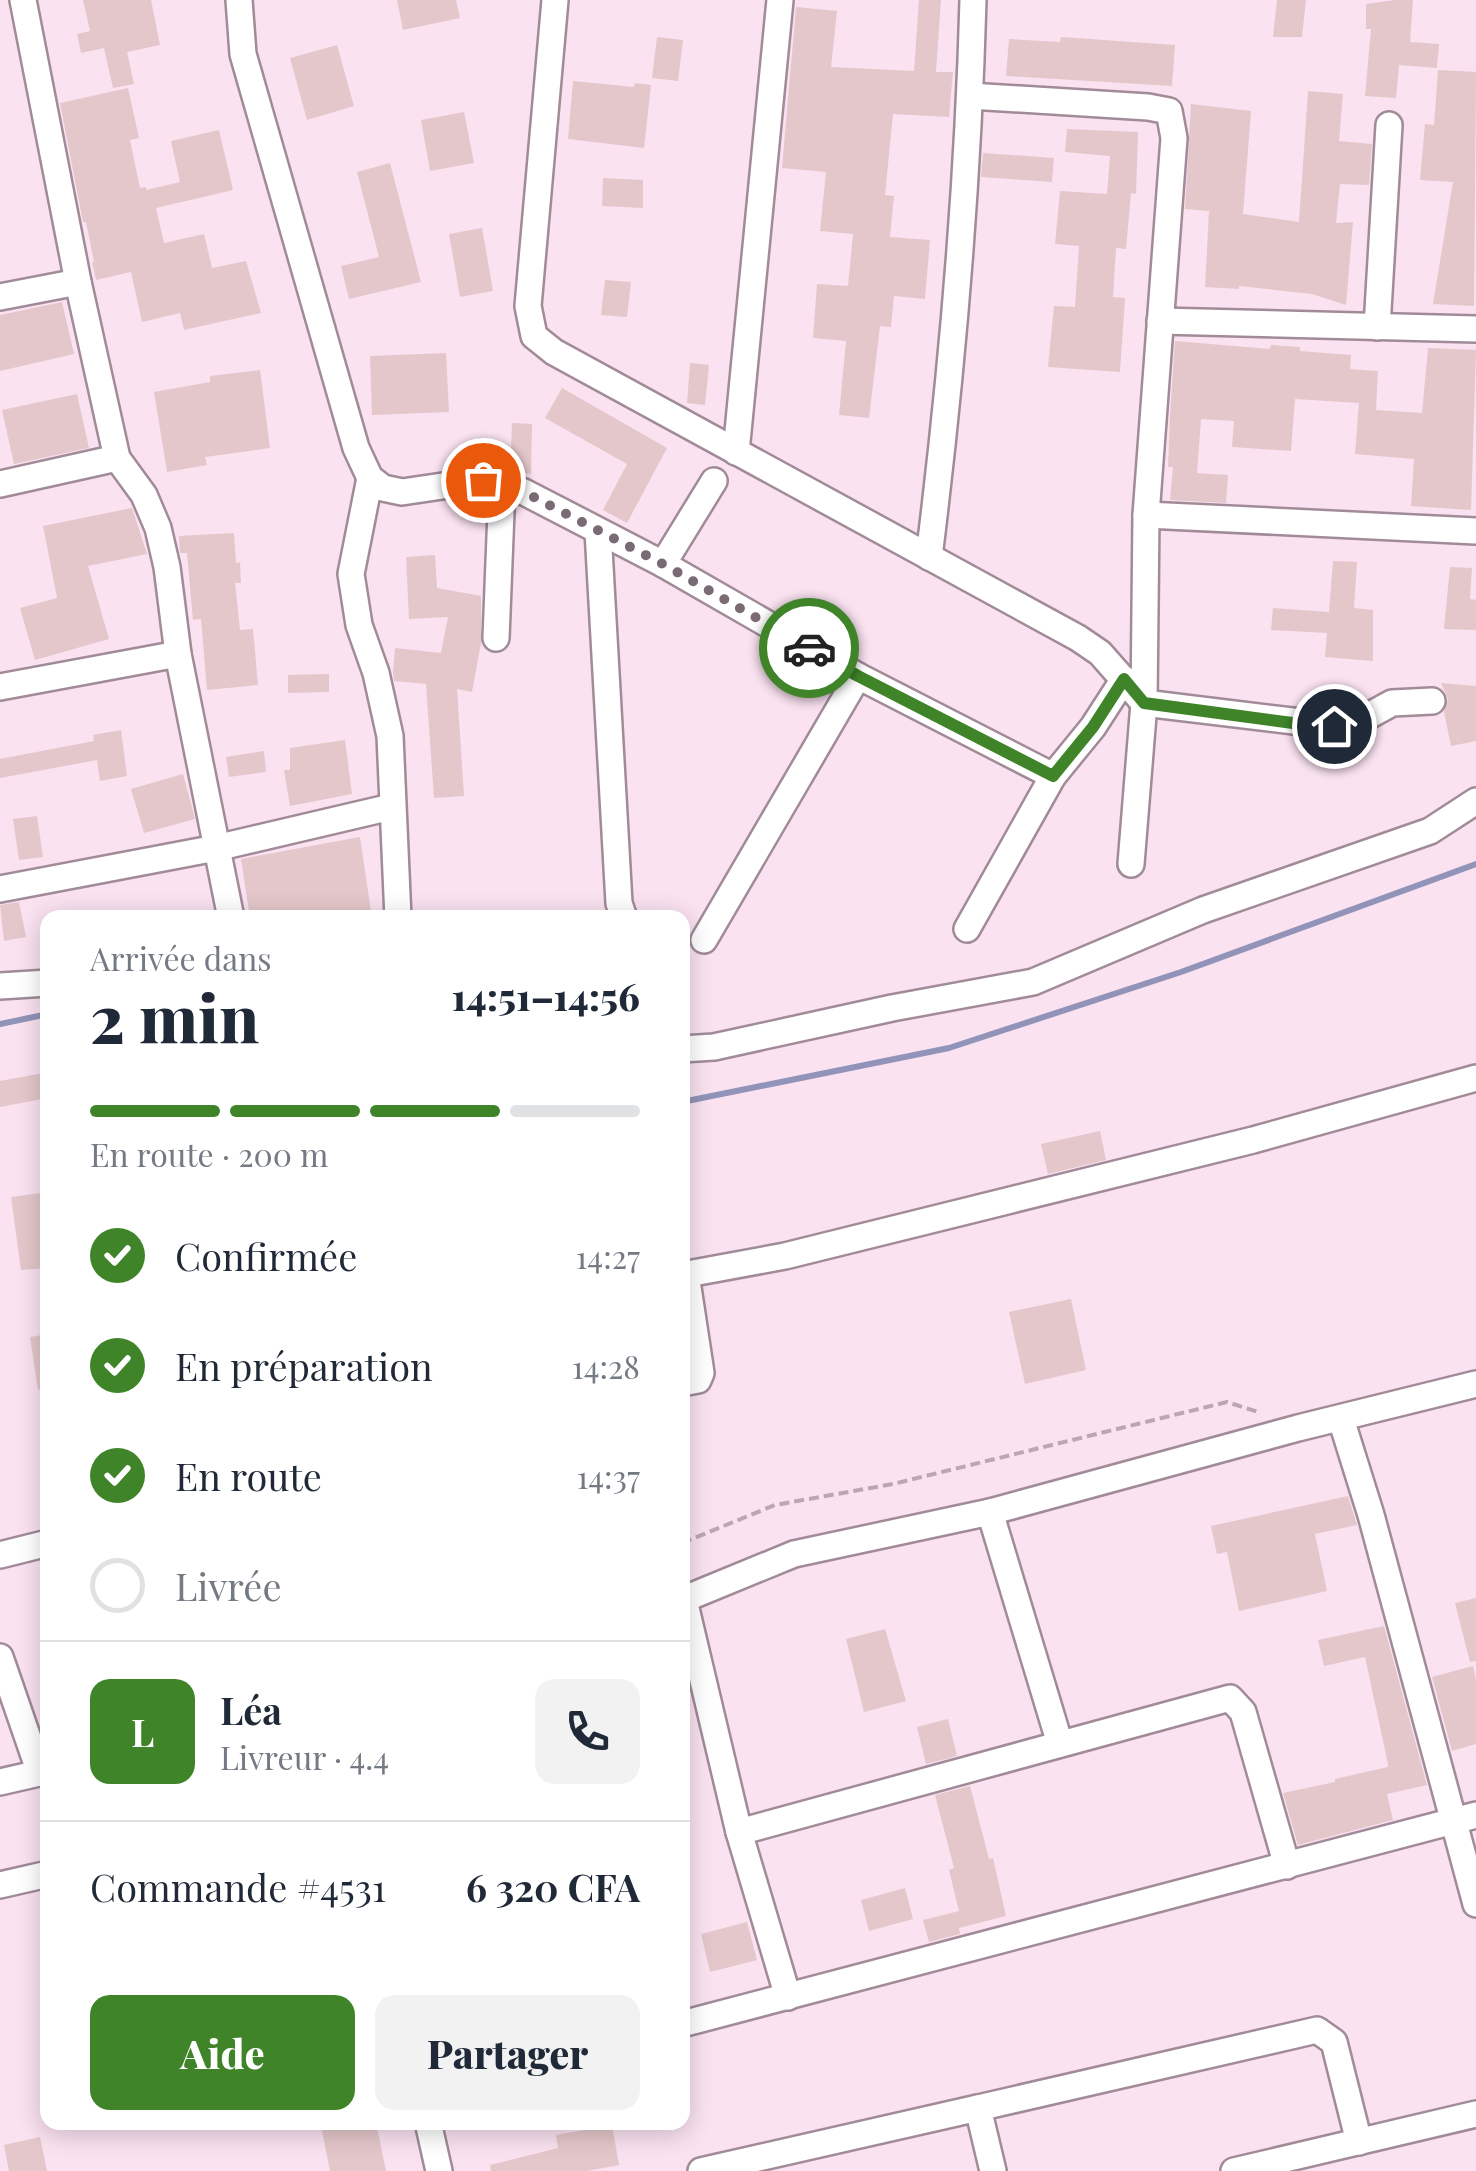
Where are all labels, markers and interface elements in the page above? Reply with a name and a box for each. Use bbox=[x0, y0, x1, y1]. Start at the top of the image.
pin bbox=[441, 438, 526, 523]
icon: bag bbox=[456, 453, 511, 508]
courier bbox=[759, 598, 859, 698]
icon: car bbox=[782, 621, 837, 676]
pin bbox=[1292, 684, 1377, 769]
icon: home bbox=[1307, 699, 1362, 754]
text: Arrivée dans bbox=[90, 936, 272, 979]
text: 14:51–14:56 bbox=[451, 970, 640, 1021]
text: 2 min bbox=[90, 973, 259, 1059]
text: En route · 200 m bbox=[90, 1132, 328, 1175]
icon: check bbox=[90, 1228, 145, 1283]
text: Confirmée bbox=[175, 1230, 357, 1281]
text: 14:27 bbox=[576, 1234, 640, 1277]
icon: check bbox=[90, 1338, 145, 1393]
text: En préparation bbox=[175, 1340, 433, 1391]
text: 14:28 bbox=[572, 1344, 640, 1387]
icon: check bbox=[90, 1448, 145, 1503]
text: En route bbox=[175, 1450, 322, 1501]
text: 14:37 bbox=[576, 1454, 640, 1497]
text: Livrée bbox=[175, 1560, 282, 1611]
button: phone bbox=[535, 1679, 640, 1784]
text: Léa bbox=[220, 1684, 282, 1735]
text: L bbox=[131, 1706, 154, 1757]
text: Livreur · 4.4 bbox=[220, 1735, 389, 1778]
text: Commande #4531 bbox=[90, 1861, 386, 1912]
text: 6 320 CFA bbox=[466, 1861, 640, 1912]
button: Aide bbox=[90, 1995, 355, 2110]
button: Partager bbox=[375, 1995, 640, 2110]

